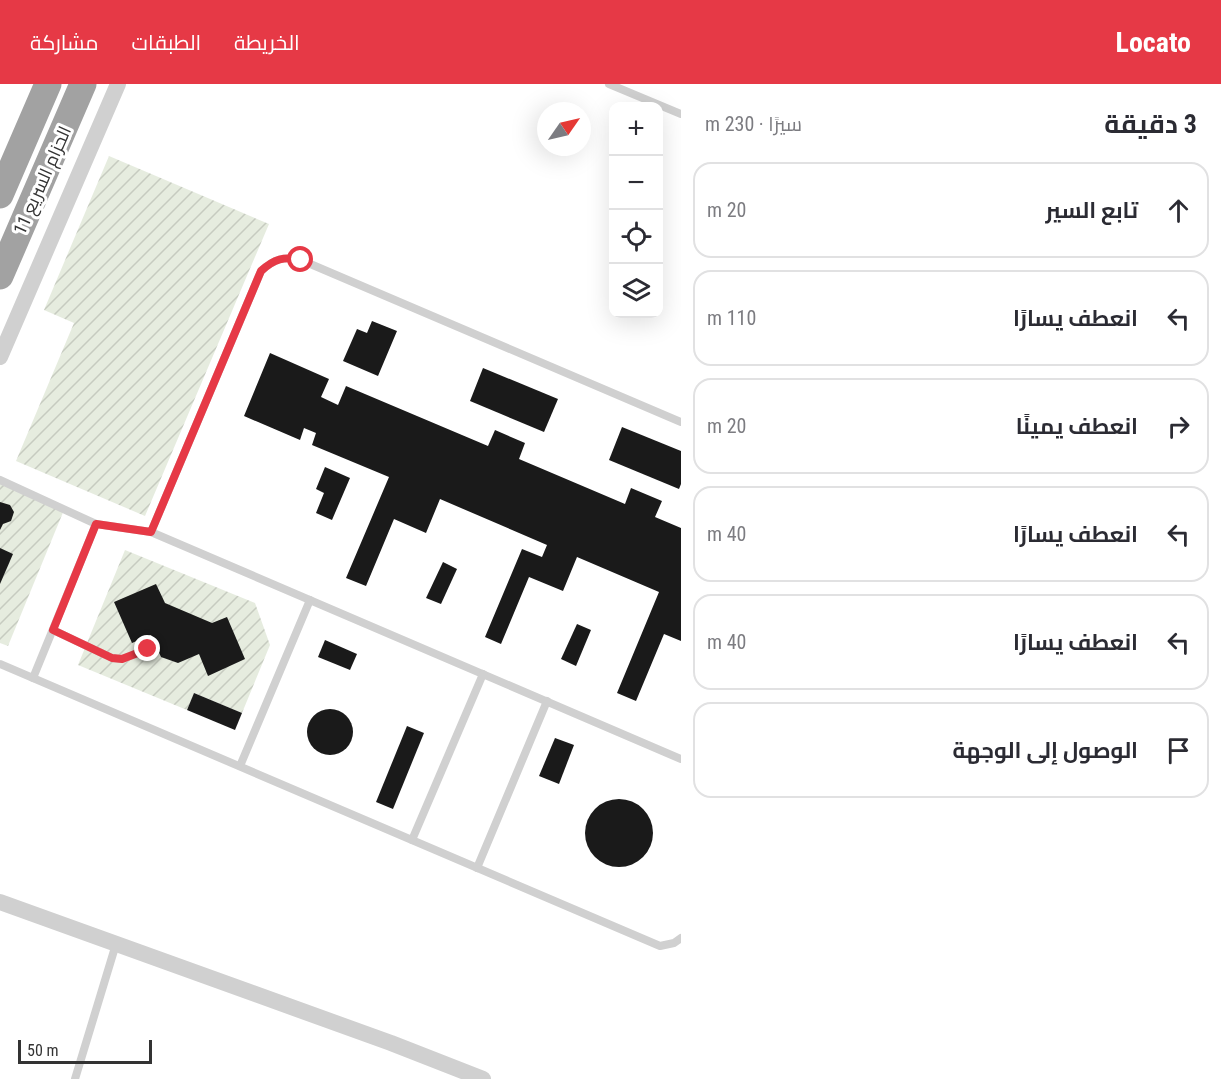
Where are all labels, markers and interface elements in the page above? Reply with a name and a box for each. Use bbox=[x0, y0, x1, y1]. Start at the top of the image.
text: Locato bbox=[1115, 26, 1191, 59]
text: مشاركة bbox=[30, 31, 99, 55]
text: الطبقات bbox=[132, 31, 201, 55]
text: الخريطة bbox=[234, 31, 300, 55]
north arrow bbox=[537, 102, 591, 156]
map controls bbox=[609, 102, 663, 318]
button: + bbox=[609, 102, 663, 156]
text: 3 دقيقة bbox=[1104, 109, 1197, 139]
text: سيرًا · 230 m bbox=[705, 112, 802, 136]
street label: الحزام السريع 11 bbox=[9, 123, 77, 238]
button: − bbox=[609, 156, 663, 210]
icon: ahead bbox=[1162, 194, 1195, 227]
text: 20 m bbox=[707, 198, 746, 222]
text: تابع السير bbox=[1045, 198, 1138, 223]
button: locate bbox=[609, 210, 663, 264]
route start bbox=[287, 246, 313, 272]
button: layers bbox=[609, 264, 663, 318]
icon: left bbox=[1162, 302, 1195, 335]
text: 110 m bbox=[707, 306, 756, 330]
text: انعطف يسارًا bbox=[1013, 306, 1138, 331]
icon: right bbox=[1162, 410, 1195, 443]
text: 20 m bbox=[707, 414, 746, 438]
text: انعطف يمينًا bbox=[1016, 414, 1138, 439]
icon: left bbox=[1162, 518, 1195, 551]
text: 40 m bbox=[707, 522, 746, 546]
text: انعطف يسارًا bbox=[1013, 522, 1138, 547]
icon: left bbox=[1162, 626, 1195, 659]
text: 40 m bbox=[707, 630, 746, 654]
text: انعطف يسارًا bbox=[1013, 630, 1138, 655]
route end bbox=[134, 635, 160, 661]
icon: arrive bbox=[1162, 734, 1195, 767]
text: الوصول إلى الوجهة bbox=[953, 738, 1138, 763]
scale bar bbox=[18, 1037, 152, 1064]
text: 50 m bbox=[27, 1041, 59, 1060]

